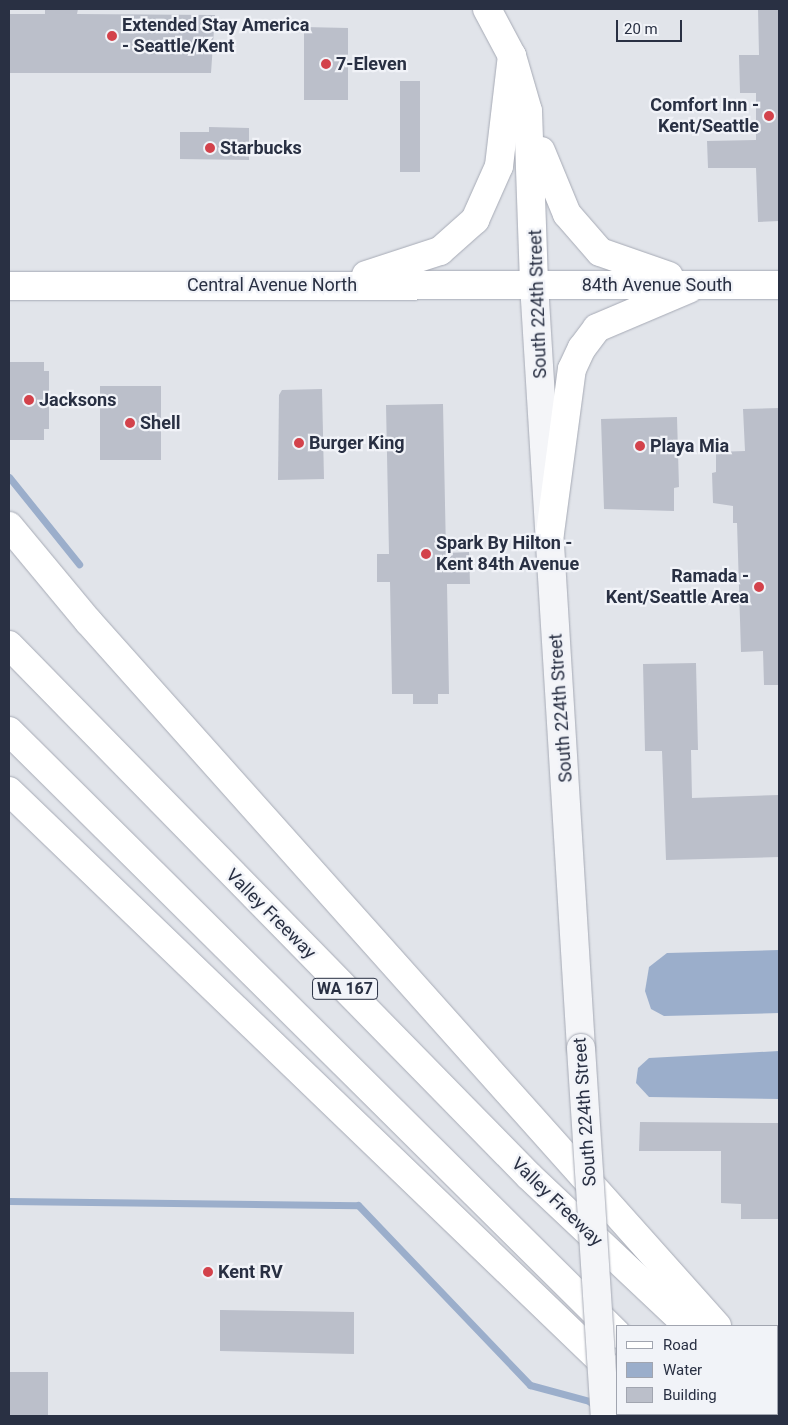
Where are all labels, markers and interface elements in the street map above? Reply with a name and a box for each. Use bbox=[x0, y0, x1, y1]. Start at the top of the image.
scale bar bbox=[618, 10, 684, 42]
place label: Extended Stay America - Seattle/Kent bbox=[122, 15, 309, 58]
text: 20 m bbox=[624, 20, 658, 38]
marker: Extended Stay America - Seattle/Kent bbox=[106, 30, 118, 42]
place label: 7-Eleven bbox=[336, 53, 407, 75]
marker: 7-Eleven bbox=[320, 58, 332, 70]
place label: Comfort Inn - Kent/Seattle bbox=[650, 95, 759, 138]
marker: Comfort Inn - Kent/Seattle bbox=[763, 110, 775, 122]
place label: Starbucks bbox=[220, 137, 302, 159]
marker: Starbucks bbox=[204, 142, 216, 154]
street label: South 224th Street bbox=[525, 229, 551, 379]
street label: Central Avenue North bbox=[187, 274, 357, 296]
street label: 84th Avenue South bbox=[582, 274, 732, 296]
place label: Jacksons bbox=[39, 389, 116, 411]
marker: Jacksons bbox=[23, 394, 35, 406]
place label: Shell bbox=[140, 412, 180, 434]
marker: Shell bbox=[124, 417, 136, 429]
place label: Burger King bbox=[309, 432, 405, 454]
place label: Playa Mia bbox=[650, 435, 729, 457]
marker: Burger King bbox=[293, 437, 305, 449]
marker: Playa Mia bbox=[634, 440, 646, 452]
place label: Spark By Hilton - Kent 84th Avenue bbox=[436, 533, 579, 576]
marker: Spark By Hilton - Kent 84th Avenue bbox=[420, 548, 432, 560]
place label: Ramada - Kent/Seattle Area bbox=[606, 566, 749, 608]
marker: Ramada - Kent/Seattle Area bbox=[753, 581, 765, 593]
street label: South 224th Street bbox=[545, 633, 577, 783]
street label: Valley Freeway bbox=[221, 864, 321, 964]
road number: WA 167 bbox=[311, 976, 379, 1002]
street label: South 224th Street bbox=[569, 1037, 601, 1187]
street label: Valley Freeway bbox=[507, 1153, 607, 1251]
place label: Kent RV bbox=[218, 1261, 283, 1283]
marker: Kent RV bbox=[202, 1266, 214, 1278]
legend bbox=[616, 1325, 778, 1415]
text: Road bbox=[663, 1336, 697, 1354]
text: Water bbox=[663, 1361, 702, 1379]
text: Building bbox=[663, 1386, 717, 1404]

